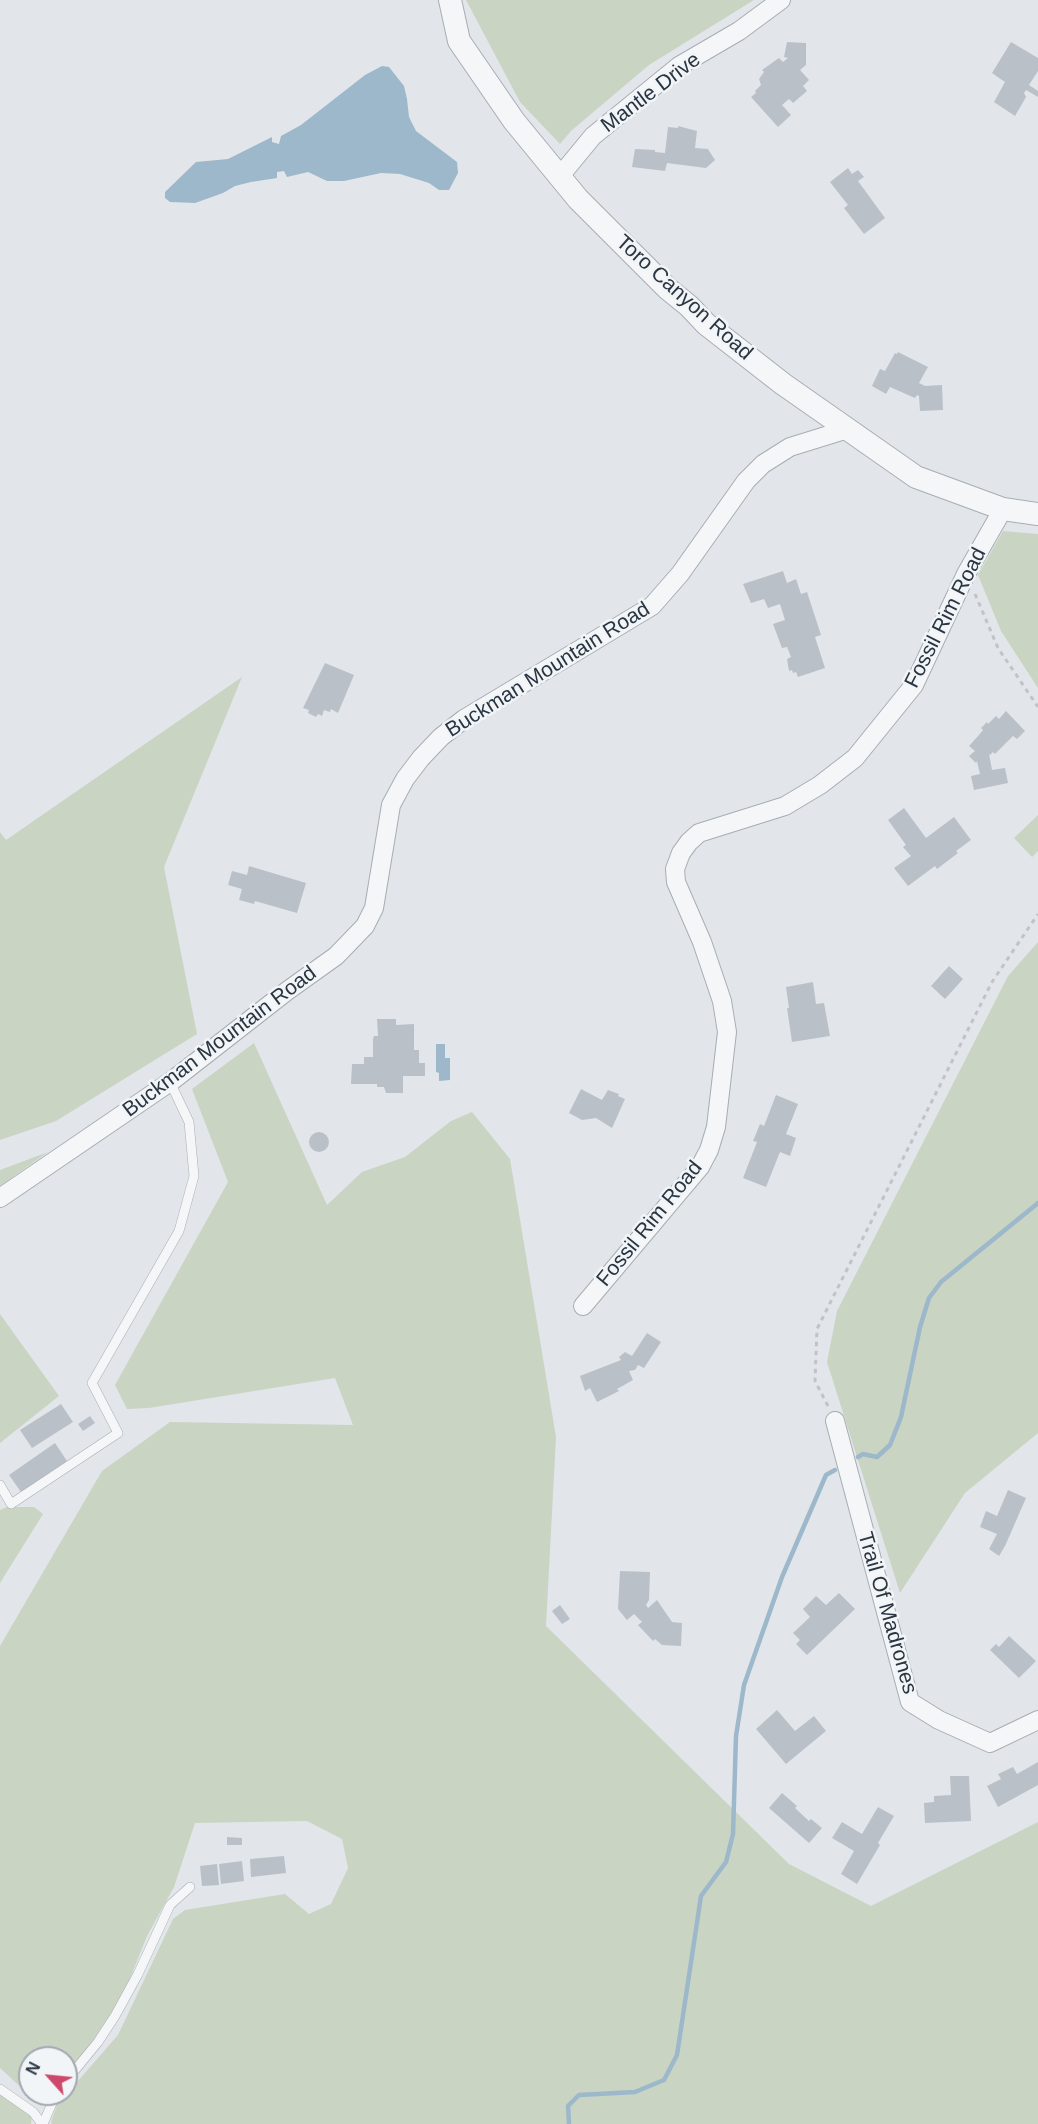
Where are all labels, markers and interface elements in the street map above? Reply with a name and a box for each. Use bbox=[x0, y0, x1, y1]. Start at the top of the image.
street label: Mantle Drive bbox=[596, 47, 706, 139]
street label: Toro Canyon Road bbox=[611, 230, 757, 366]
street label: Fossil Rim Road bbox=[900, 544, 992, 692]
street label: Buckman Mountain Road bbox=[441, 597, 655, 743]
street label: Buckman Mountain Road bbox=[118, 961, 322, 1123]
street label: Fossil Rim Road bbox=[592, 1156, 708, 1292]
street label: Trail Of Madrones bbox=[852, 1529, 922, 1697]
north arrow bbox=[18, 2046, 78, 2106]
text: N bbox=[23, 2059, 43, 2078]

